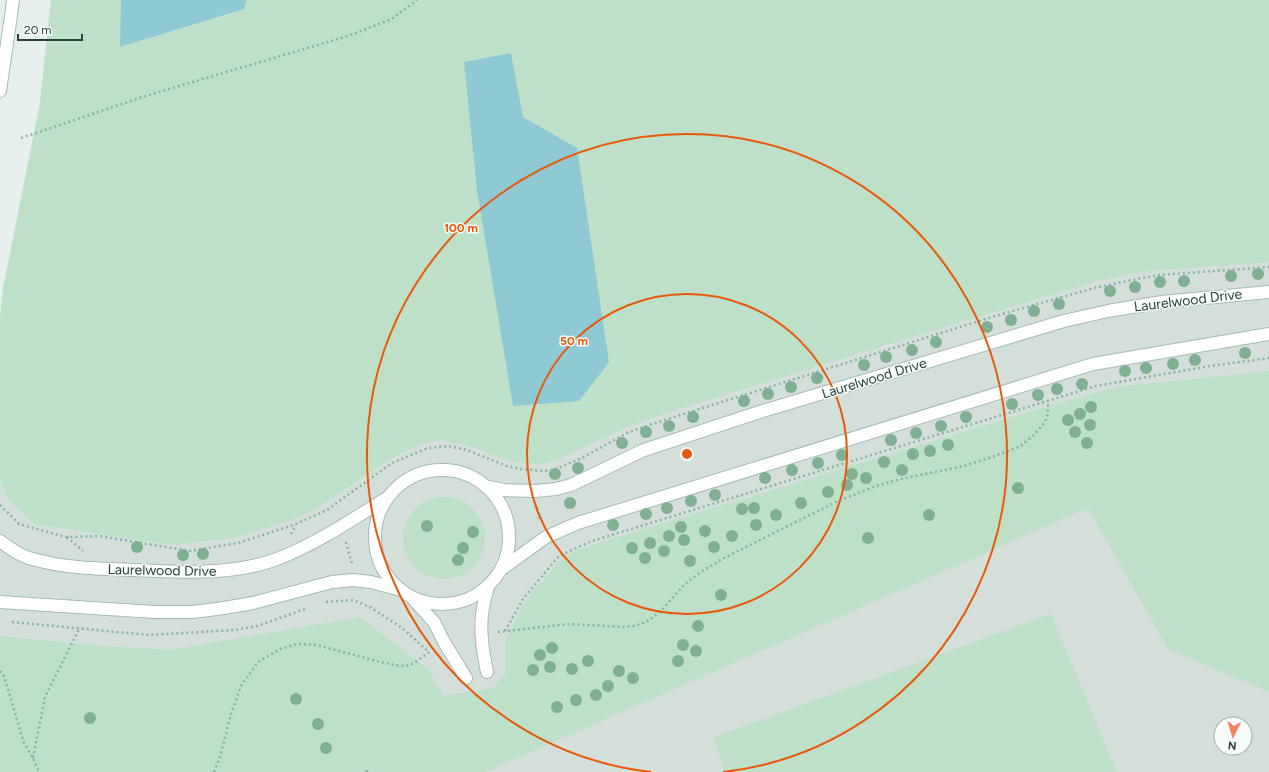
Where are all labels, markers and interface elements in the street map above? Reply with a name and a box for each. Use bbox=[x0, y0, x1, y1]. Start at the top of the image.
scale bar bbox=[18, 16, 82, 42]
text: 20 m bbox=[24, 23, 52, 37]
text: 100 m bbox=[444, 221, 478, 235]
street label: Laurelwood Drive bbox=[1133, 285, 1243, 316]
text: 50 m bbox=[560, 334, 588, 348]
street label: Laurelwood Drive bbox=[820, 354, 929, 403]
centre of rings bbox=[680, 447, 694, 461]
street label: Laurelwood Drive bbox=[107, 561, 217, 580]
north arrow bbox=[1213, 716, 1253, 756]
text: N bbox=[1227, 739, 1237, 752]

